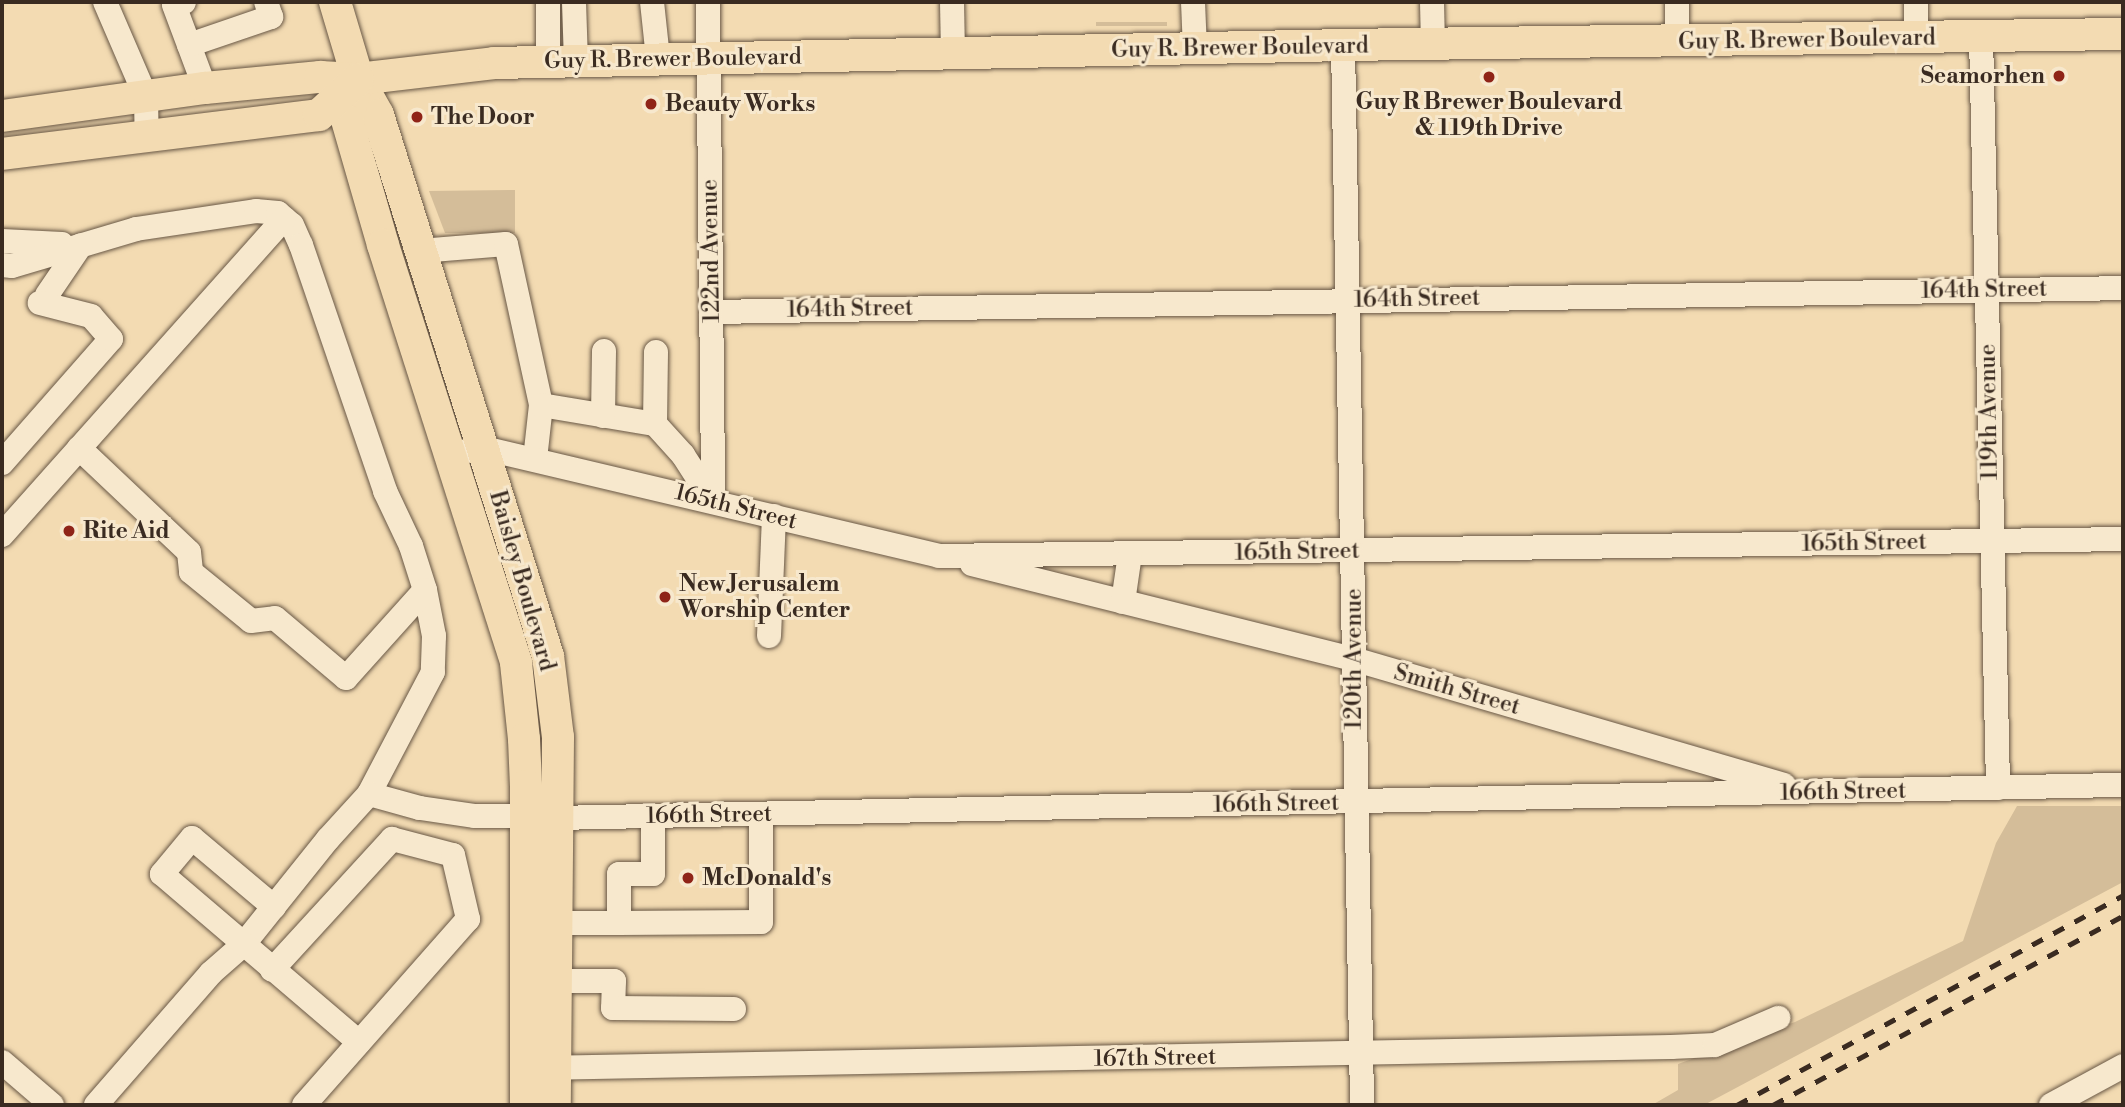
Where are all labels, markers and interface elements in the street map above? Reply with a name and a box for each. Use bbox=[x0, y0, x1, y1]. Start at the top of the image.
street label: Guy R. Brewer Boulevard bbox=[1678, 24, 1936, 56]
street label: Guy R. Brewer Boulevard bbox=[1111, 32, 1369, 64]
street label: Guy R. Brewer Boulevard bbox=[544, 43, 802, 75]
place label: Seamorhen bbox=[1921, 62, 2045, 90]
marker: Seamorhen bbox=[2051, 68, 2067, 84]
marker: Guy R Brewer Boulevard & 119th Drive bbox=[1481, 69, 1497, 85]
place label: Guy R Brewer Boulevard & 119th Drive bbox=[1355, 88, 1623, 142]
place label: Beauty Works bbox=[665, 90, 815, 118]
marker: Beauty Works bbox=[643, 96, 659, 112]
place label: The Door bbox=[431, 103, 535, 131]
marker: The Door bbox=[409, 109, 425, 125]
street label: 122nd Avenue bbox=[696, 179, 726, 323]
street label: 164th Street bbox=[1921, 275, 2047, 305]
street label: 164th Street bbox=[1354, 284, 1480, 314]
street label: 164th Street bbox=[787, 294, 913, 324]
street label: 119th Avenue bbox=[1974, 344, 2004, 480]
street label: 165th Street bbox=[672, 478, 800, 536]
street label: Baisley Boulevard bbox=[483, 488, 561, 674]
place label: Rite Aid bbox=[83, 517, 170, 545]
marker: Rite Aid bbox=[61, 523, 77, 539]
street label: 165th Street bbox=[1801, 528, 1927, 558]
street label: 165th Street bbox=[1234, 537, 1360, 567]
place label: New Jerusalem Worship Center bbox=[679, 570, 850, 624]
street label: 120th Avenue bbox=[1340, 588, 1368, 730]
marker: New Jerusalem Worship Center bbox=[657, 589, 673, 605]
street label: Smith Street bbox=[1391, 659, 1523, 721]
street label: 166th Street bbox=[1780, 777, 1906, 807]
street label: 166th Street bbox=[1213, 789, 1339, 819]
street label: 166th Street bbox=[646, 800, 772, 830]
place label: McDonald's bbox=[702, 864, 831, 892]
marker: McDonald's bbox=[680, 870, 696, 886]
street label: 167th Street bbox=[1093, 1043, 1217, 1073]

